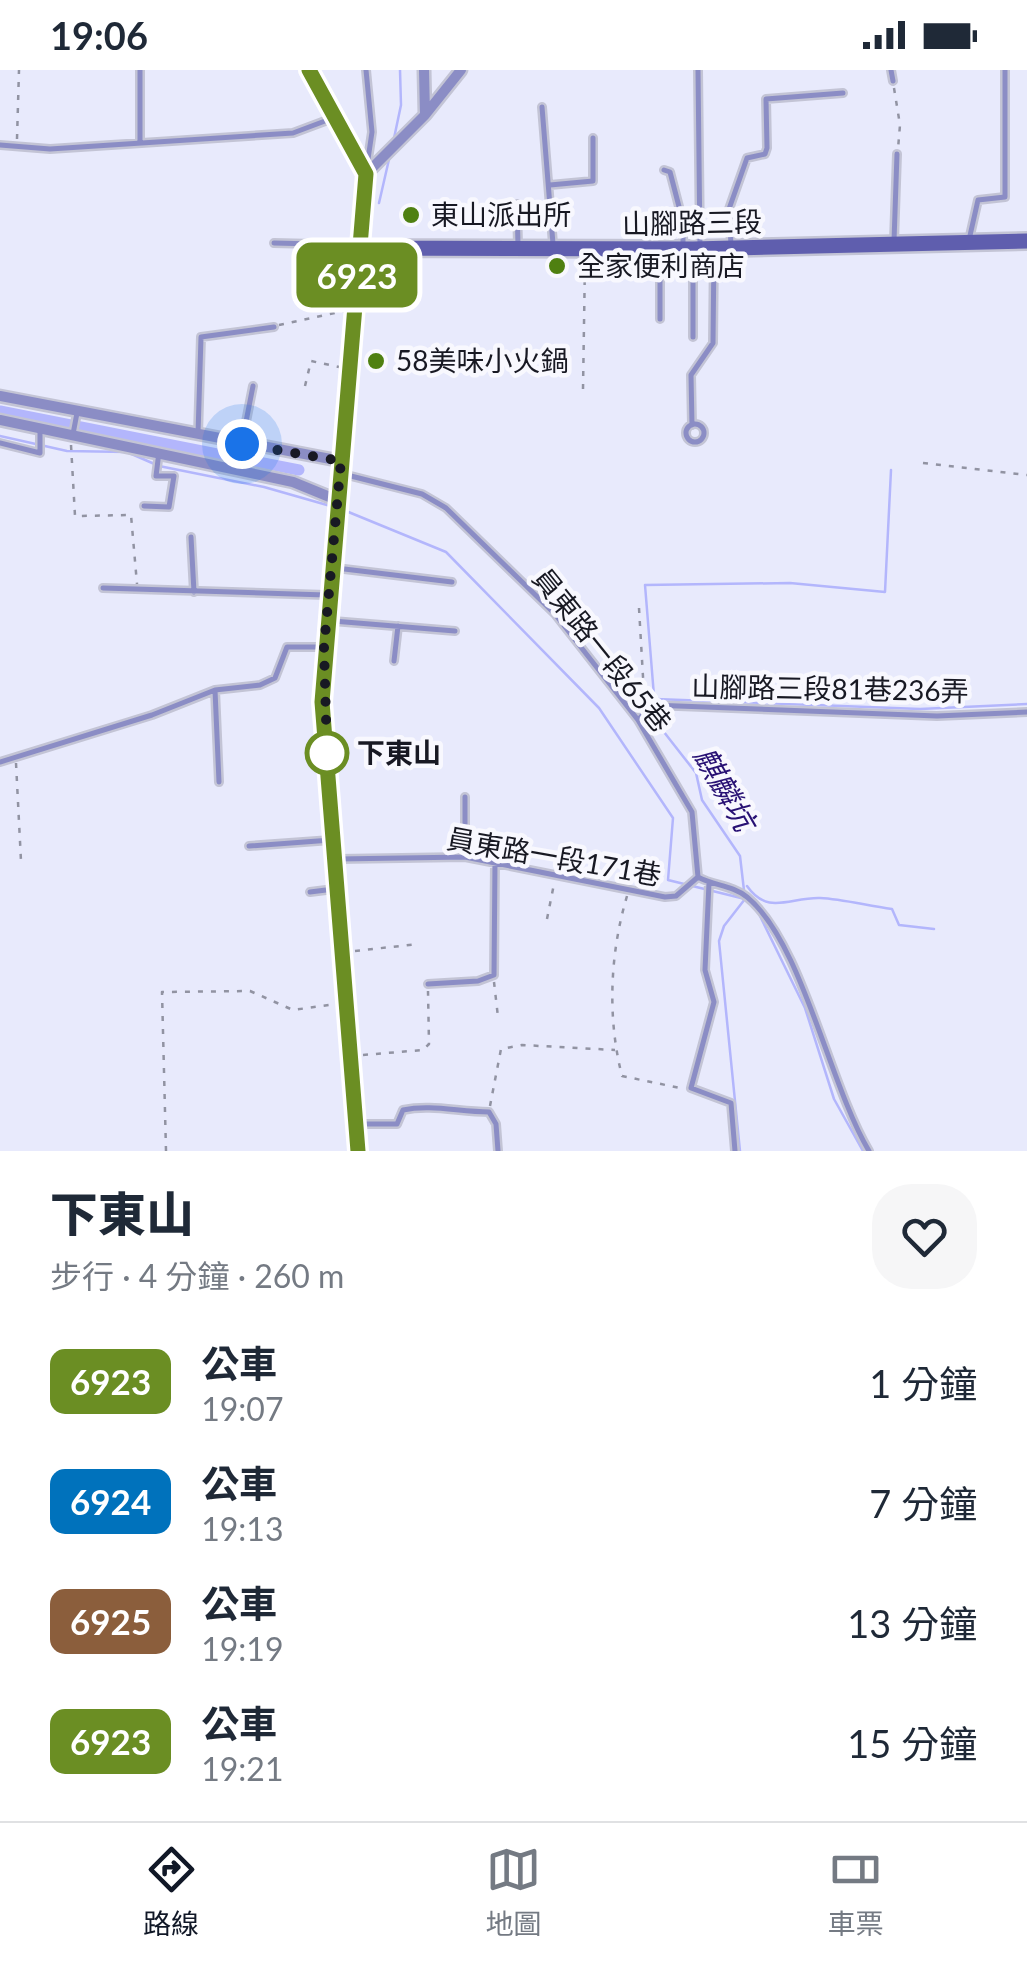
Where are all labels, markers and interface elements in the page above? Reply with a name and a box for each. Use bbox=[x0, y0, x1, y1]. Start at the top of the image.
text: 19:06 bbox=[50, 12, 148, 58]
place label: 東山派出所 bbox=[431, 197, 571, 231]
marker: 東山派出所 bbox=[400, 204, 422, 226]
street label: 山腳路三段 bbox=[622, 204, 762, 240]
line badge: 6923 bbox=[287, 242, 427, 308]
place label: 全家便利商店 bbox=[577, 248, 745, 282]
text: 6923 bbox=[316, 254, 398, 296]
marker: 全家便利商店 bbox=[546, 255, 568, 277]
place label: 58美味小火鍋 bbox=[396, 343, 568, 377]
marker: 58美味小火鍋 bbox=[365, 350, 387, 372]
your location bbox=[217, 419, 267, 469]
street label: 員東路一段65巷 bbox=[526, 561, 679, 738]
street label: 山腳路三段81巷236弄 bbox=[691, 669, 969, 707]
marker: 下東山 bbox=[306, 732, 348, 774]
place label: 下東山 bbox=[357, 735, 441, 769]
water label: 麒麟坑 bbox=[688, 740, 766, 839]
street label: 員東路一段171巷 bbox=[445, 820, 664, 892]
button: heart bbox=[872, 1184, 977, 1289]
text: 下東山 bbox=[50, 1185, 194, 1242]
text: 步行 · 4 分鐘 · 260 m bbox=[50, 1256, 344, 1295]
text: 公車 bbox=[201, 1340, 277, 1386]
text: 6923 bbox=[70, 1360, 151, 1402]
text: 1 分鐘 bbox=[869, 1360, 977, 1406]
text: 19:07 bbox=[201, 1389, 283, 1428]
text: 公車 bbox=[201, 1460, 277, 1506]
text: 6924 bbox=[70, 1480, 151, 1522]
text: 7 分鐘 bbox=[869, 1480, 977, 1526]
text: 19:13 bbox=[201, 1509, 283, 1548]
text: 公車 bbox=[201, 1580, 277, 1626]
text: 6925 bbox=[70, 1600, 151, 1642]
text: 13 分鐘 bbox=[847, 1600, 977, 1646]
text: 19:19 bbox=[201, 1629, 283, 1668]
text: 公車 bbox=[201, 1700, 277, 1746]
text: 6923 bbox=[70, 1720, 151, 1762]
text: 15 分鐘 bbox=[847, 1720, 977, 1766]
text: 19:21 bbox=[201, 1749, 283, 1788]
tab: 路線 bbox=[143, 1842, 199, 1942]
tab: 地圖 bbox=[485, 1842, 542, 1942]
tab: 車票 bbox=[828, 1842, 884, 1942]

